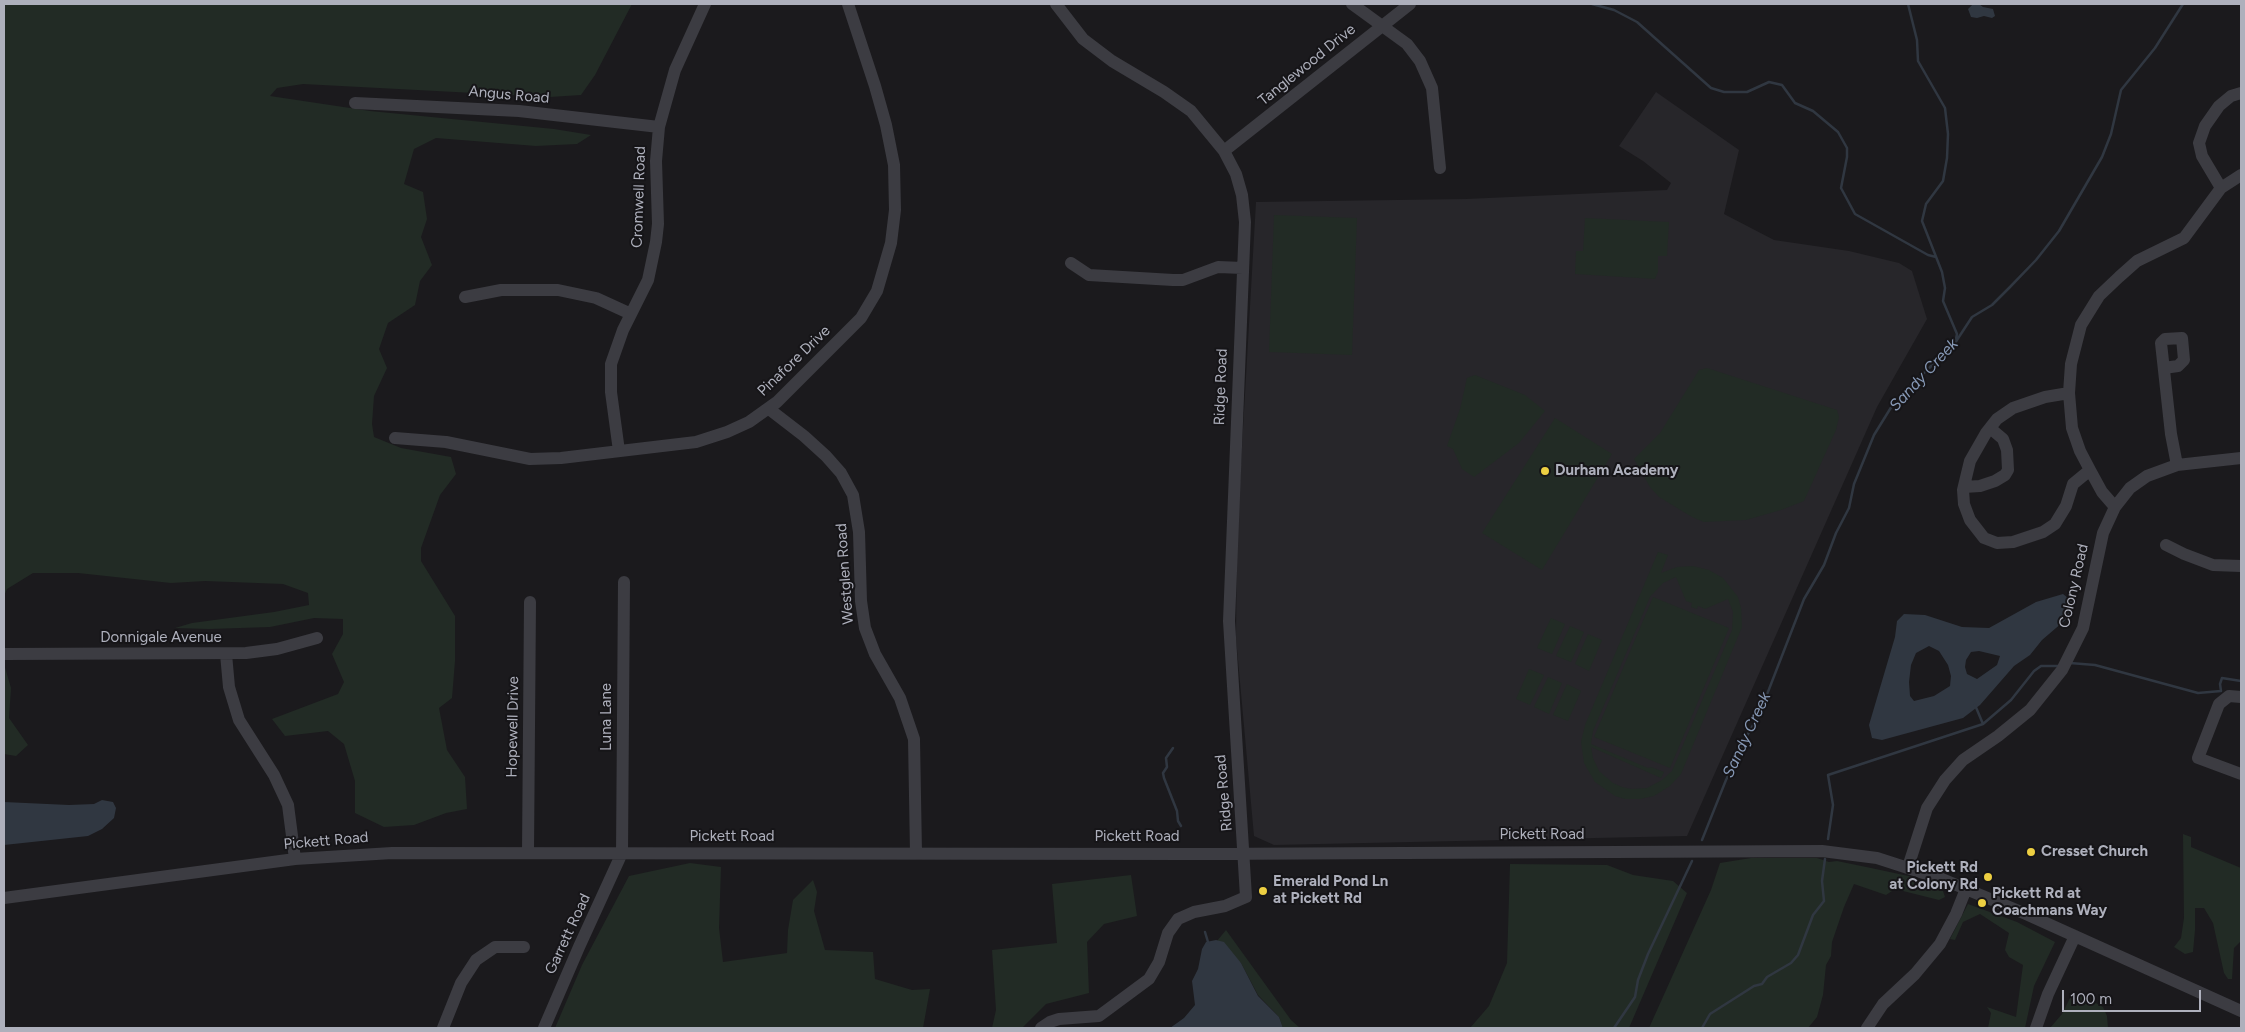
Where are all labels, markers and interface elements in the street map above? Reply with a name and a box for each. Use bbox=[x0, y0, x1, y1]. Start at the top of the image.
street label: Tanglewood Drive bbox=[1255, 20, 1359, 110]
street label: Angus Road bbox=[468, 83, 550, 107]
street label: Cromwell Road bbox=[628, 146, 650, 248]
street label: Pinafore Drive bbox=[754, 322, 834, 400]
water label: Sandy Creek bbox=[1886, 335, 1962, 415]
street label: Ridge Road bbox=[1211, 348, 1231, 426]
place label: Durham Academy bbox=[1555, 462, 1678, 480]
marker: Durham Academy bbox=[1539, 465, 1551, 477]
street label: Westglen Road bbox=[832, 523, 858, 625]
street label: Colony Road bbox=[2056, 542, 2092, 630]
street label: Donnigale Avenue bbox=[100, 629, 222, 647]
street label: Hopewell Drive bbox=[503, 676, 523, 778]
street label: Luna Lane bbox=[598, 683, 616, 751]
water label: Sandy Creek bbox=[1719, 689, 1775, 781]
street label: Ridge Road bbox=[1212, 754, 1236, 832]
street label: Pickett Road bbox=[1499, 826, 1585, 844]
street label: Pickett Road bbox=[283, 828, 369, 854]
street label: Pickett Road bbox=[689, 828, 775, 846]
street label: Pickett Road bbox=[1094, 828, 1180, 846]
place label: Cresset Church bbox=[2041, 843, 2148, 861]
marker: Cresset Church bbox=[2025, 846, 2037, 858]
place label: Pickett Rd at Colony Rd bbox=[1889, 859, 1978, 894]
marker: Pickett Rd at Colony Rd bbox=[1982, 871, 1994, 883]
place label: Emerald Pond Ln at Pickett Rd bbox=[1273, 873, 1388, 908]
marker: Emerald Pond Ln at Pickett Rd bbox=[1257, 885, 1269, 897]
place label: Pickett Rd at Coachmans Way bbox=[1992, 885, 2107, 920]
street label: Garrett Road bbox=[541, 891, 595, 977]
marker: Pickett Rd at Coachmans Way bbox=[1976, 897, 1988, 909]
scale bar bbox=[2065, 980, 2204, 1012]
text: 100 m bbox=[2070, 990, 2112, 1008]

